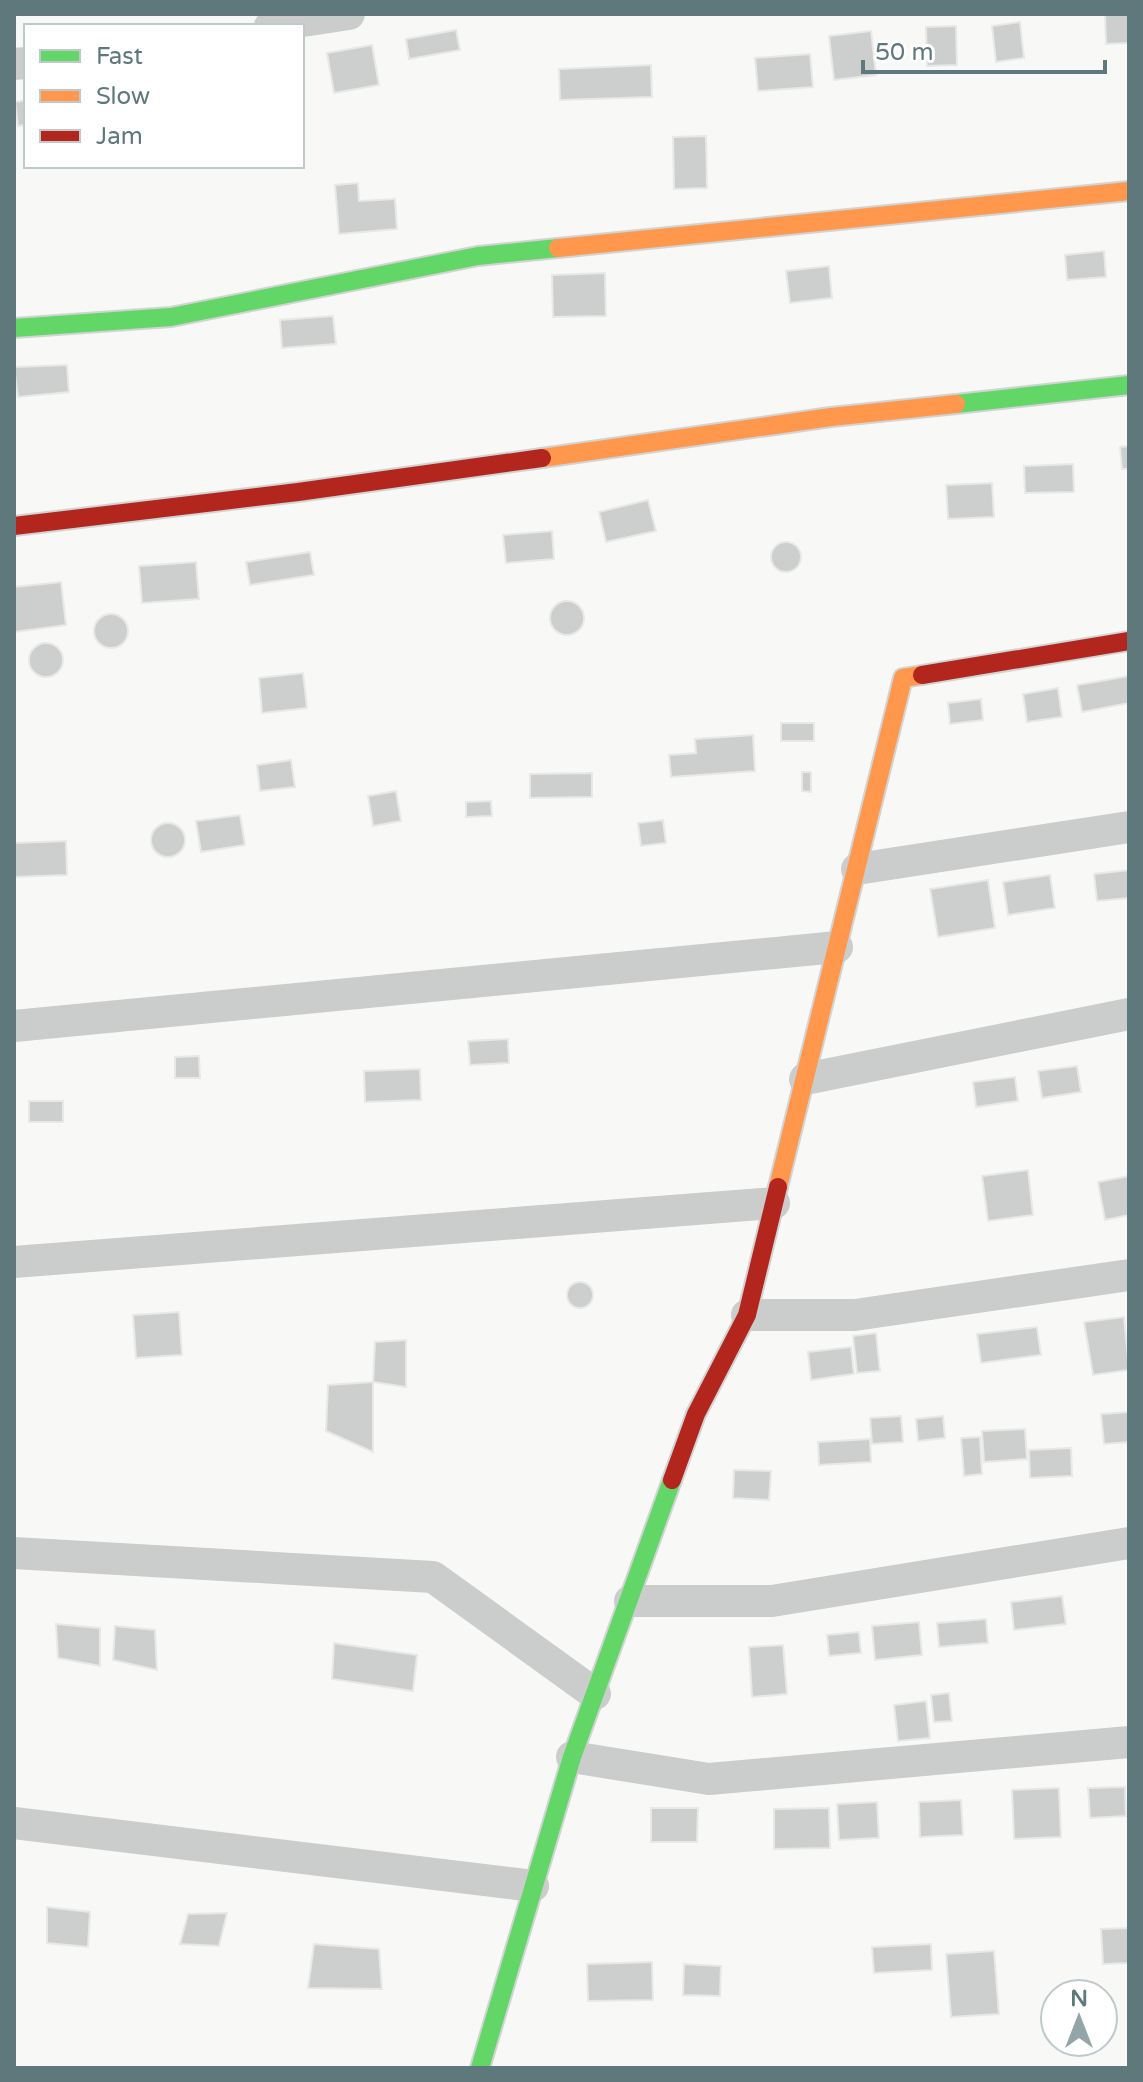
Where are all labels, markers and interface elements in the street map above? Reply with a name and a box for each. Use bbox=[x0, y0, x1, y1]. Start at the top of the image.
legend bbox=[24, 24, 304, 168]
scale bar bbox=[863, 24, 1105, 74]
text: 50 m bbox=[875, 38, 933, 67]
text: Fast bbox=[96, 42, 143, 71]
text: Slow bbox=[96, 82, 150, 111]
text: Jam bbox=[96, 122, 143, 151]
north arrow bbox=[1039, 1978, 1119, 2058]
text: N bbox=[1070, 1986, 1088, 2012]

